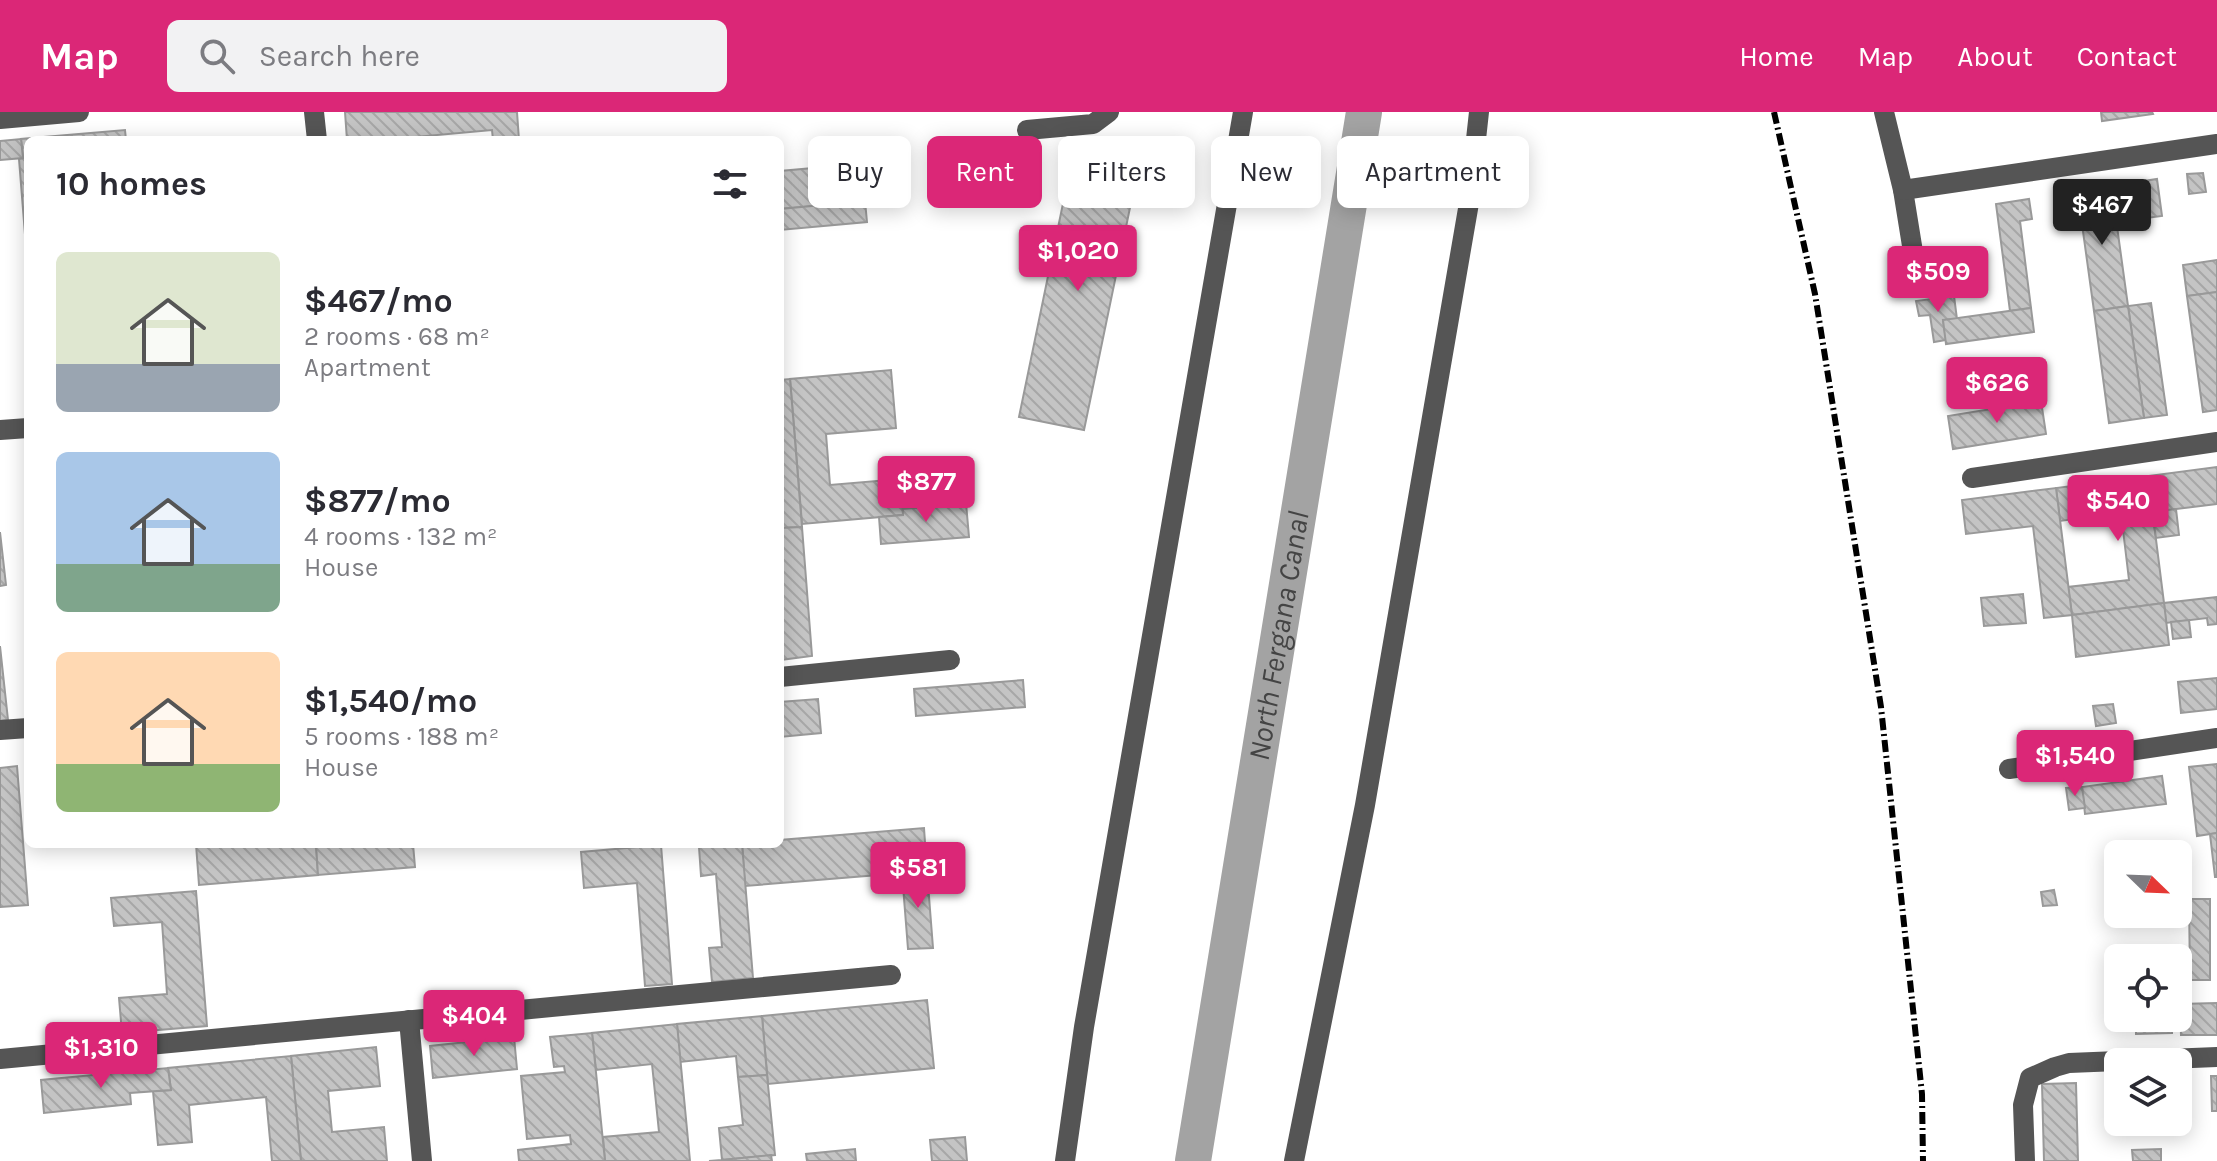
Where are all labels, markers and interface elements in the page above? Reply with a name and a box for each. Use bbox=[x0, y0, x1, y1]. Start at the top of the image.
search box bbox=[167, 20, 727, 92]
text: Map bbox=[40, 34, 119, 79]
icon: search bbox=[195, 34, 239, 78]
text: Search here bbox=[259, 38, 420, 74]
text: Home bbox=[1739, 40, 1814, 73]
text: Map bbox=[1858, 40, 1913, 73]
text: About bbox=[1957, 40, 2033, 73]
text: Contact bbox=[2077, 40, 2177, 73]
chip: Buy bbox=[808, 136, 911, 208]
chip: Rent bbox=[927, 136, 1042, 208]
chip: Filters bbox=[1058, 136, 1195, 208]
chip: New bbox=[1211, 136, 1321, 208]
chip: Apartment bbox=[1337, 136, 1529, 208]
icon: filters bbox=[708, 162, 752, 206]
text: 10 homes bbox=[56, 164, 207, 204]
pin: $467 bbox=[2055, 179, 2149, 247]
text: $467 bbox=[2071, 189, 2133, 220]
pin: $1,020 bbox=[1013, 225, 1143, 293]
text: $1,020 bbox=[1037, 235, 1119, 266]
pin: $509 bbox=[1891, 246, 1985, 314]
text: $509 bbox=[1905, 256, 1971, 287]
text: $467/mo bbox=[304, 281, 453, 321]
icon: home bbox=[120, 284, 216, 380]
text: 2 rooms · 68 m² bbox=[304, 321, 490, 352]
text: Apartment bbox=[304, 352, 431, 383]
pin: $626 bbox=[1950, 357, 2044, 425]
text: $626 bbox=[1964, 367, 2030, 398]
pin: $877 bbox=[879, 456, 973, 524]
text: $877 bbox=[896, 466, 956, 497]
pin: $540 bbox=[2071, 475, 2165, 543]
text: $877/mo bbox=[304, 481, 451, 521]
icon: home bbox=[120, 484, 216, 580]
text: $540 bbox=[2086, 485, 2150, 516]
water label: North Fergana Canal bbox=[1241, 508, 1317, 763]
text: 4 rooms · 132 m² bbox=[304, 521, 497, 552]
text: House bbox=[304, 552, 378, 583]
text: $1,540/mo bbox=[304, 681, 477, 721]
icon: home bbox=[120, 684, 216, 780]
text: 5 rooms · 188 m² bbox=[304, 721, 499, 752]
pin: $1,540 bbox=[2010, 730, 2140, 798]
text: $1,540 bbox=[2035, 740, 2115, 771]
text: House bbox=[304, 752, 378, 783]
north arrow bbox=[2104, 840, 2192, 928]
map controls bbox=[2104, 840, 2192, 1136]
pin: $581 bbox=[871, 842, 965, 910]
text: $581 bbox=[888, 852, 948, 883]
button: locate bbox=[2104, 944, 2192, 1032]
pin: $404 bbox=[427, 990, 521, 1058]
text: $404 bbox=[441, 1000, 507, 1031]
pin: $1,310 bbox=[36, 1022, 166, 1090]
text: $1,310 bbox=[63, 1032, 139, 1063]
button: layers bbox=[2104, 1048, 2192, 1136]

